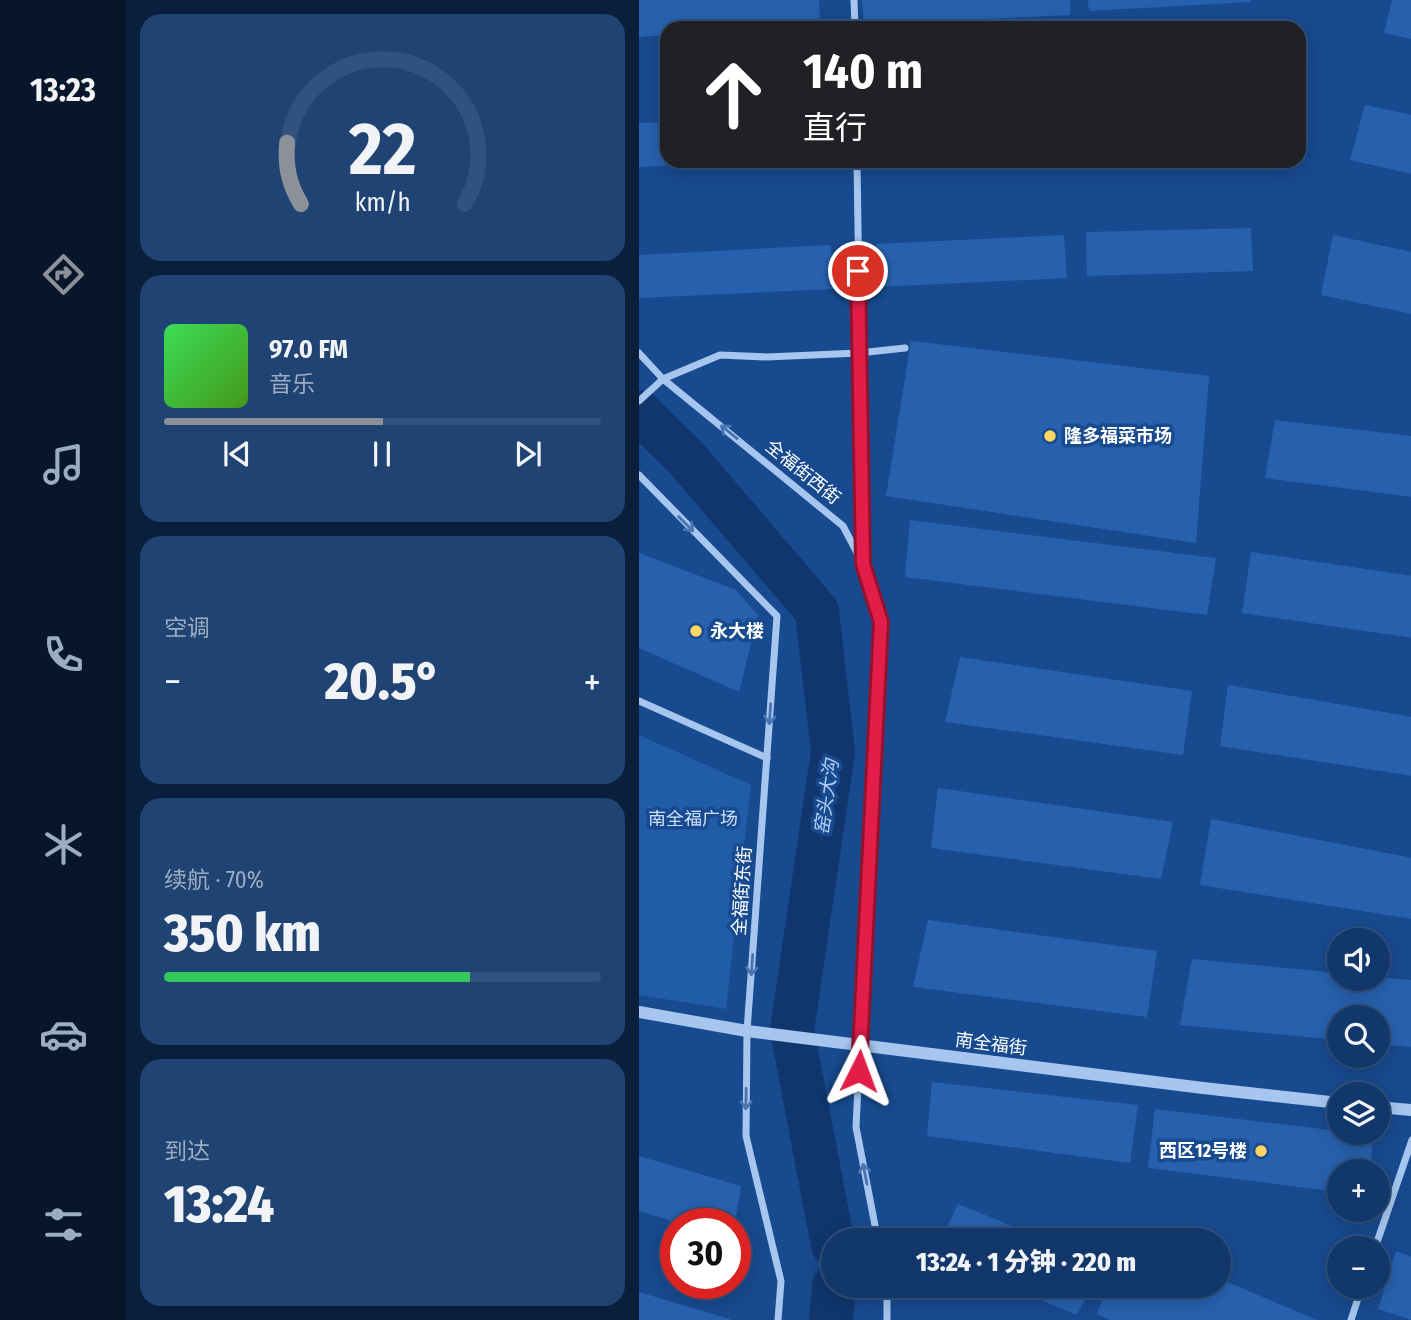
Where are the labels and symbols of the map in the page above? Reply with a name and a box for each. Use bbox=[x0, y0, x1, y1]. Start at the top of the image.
pin bbox=[828, 241, 888, 301]
one-way arrow bbox=[720, 425, 738, 440]
place label: 隆多福菜市场 bbox=[1064, 425, 1172, 447]
marker: 隆多福菜市场 bbox=[1042, 428, 1058, 444]
street label: 全福街西街 bbox=[761, 435, 845, 509]
one-way arrow bbox=[678, 515, 695, 532]
place label: 永大楼 bbox=[710, 620, 764, 642]
marker: 永大楼 bbox=[688, 623, 704, 639]
one-way arrow bbox=[763, 702, 776, 725]
water label: 窑头大沟 bbox=[810, 756, 843, 836]
park label: 南全福广场 bbox=[648, 808, 738, 830]
street label: 全福街东街 bbox=[728, 845, 756, 937]
one-way arrow bbox=[745, 954, 758, 976]
street label: 南全福街 bbox=[954, 1029, 1028, 1059]
position arrow bbox=[822, 1034, 896, 1108]
one-way arrow bbox=[740, 1087, 753, 1110]
place label: 西区12号楼 bbox=[1159, 1140, 1247, 1162]
marker: 西区12号楼 bbox=[1253, 1143, 1269, 1159]
one-way arrow bbox=[858, 1163, 872, 1186]
speed limit sign: 30 bbox=[660, 1208, 751, 1299]

